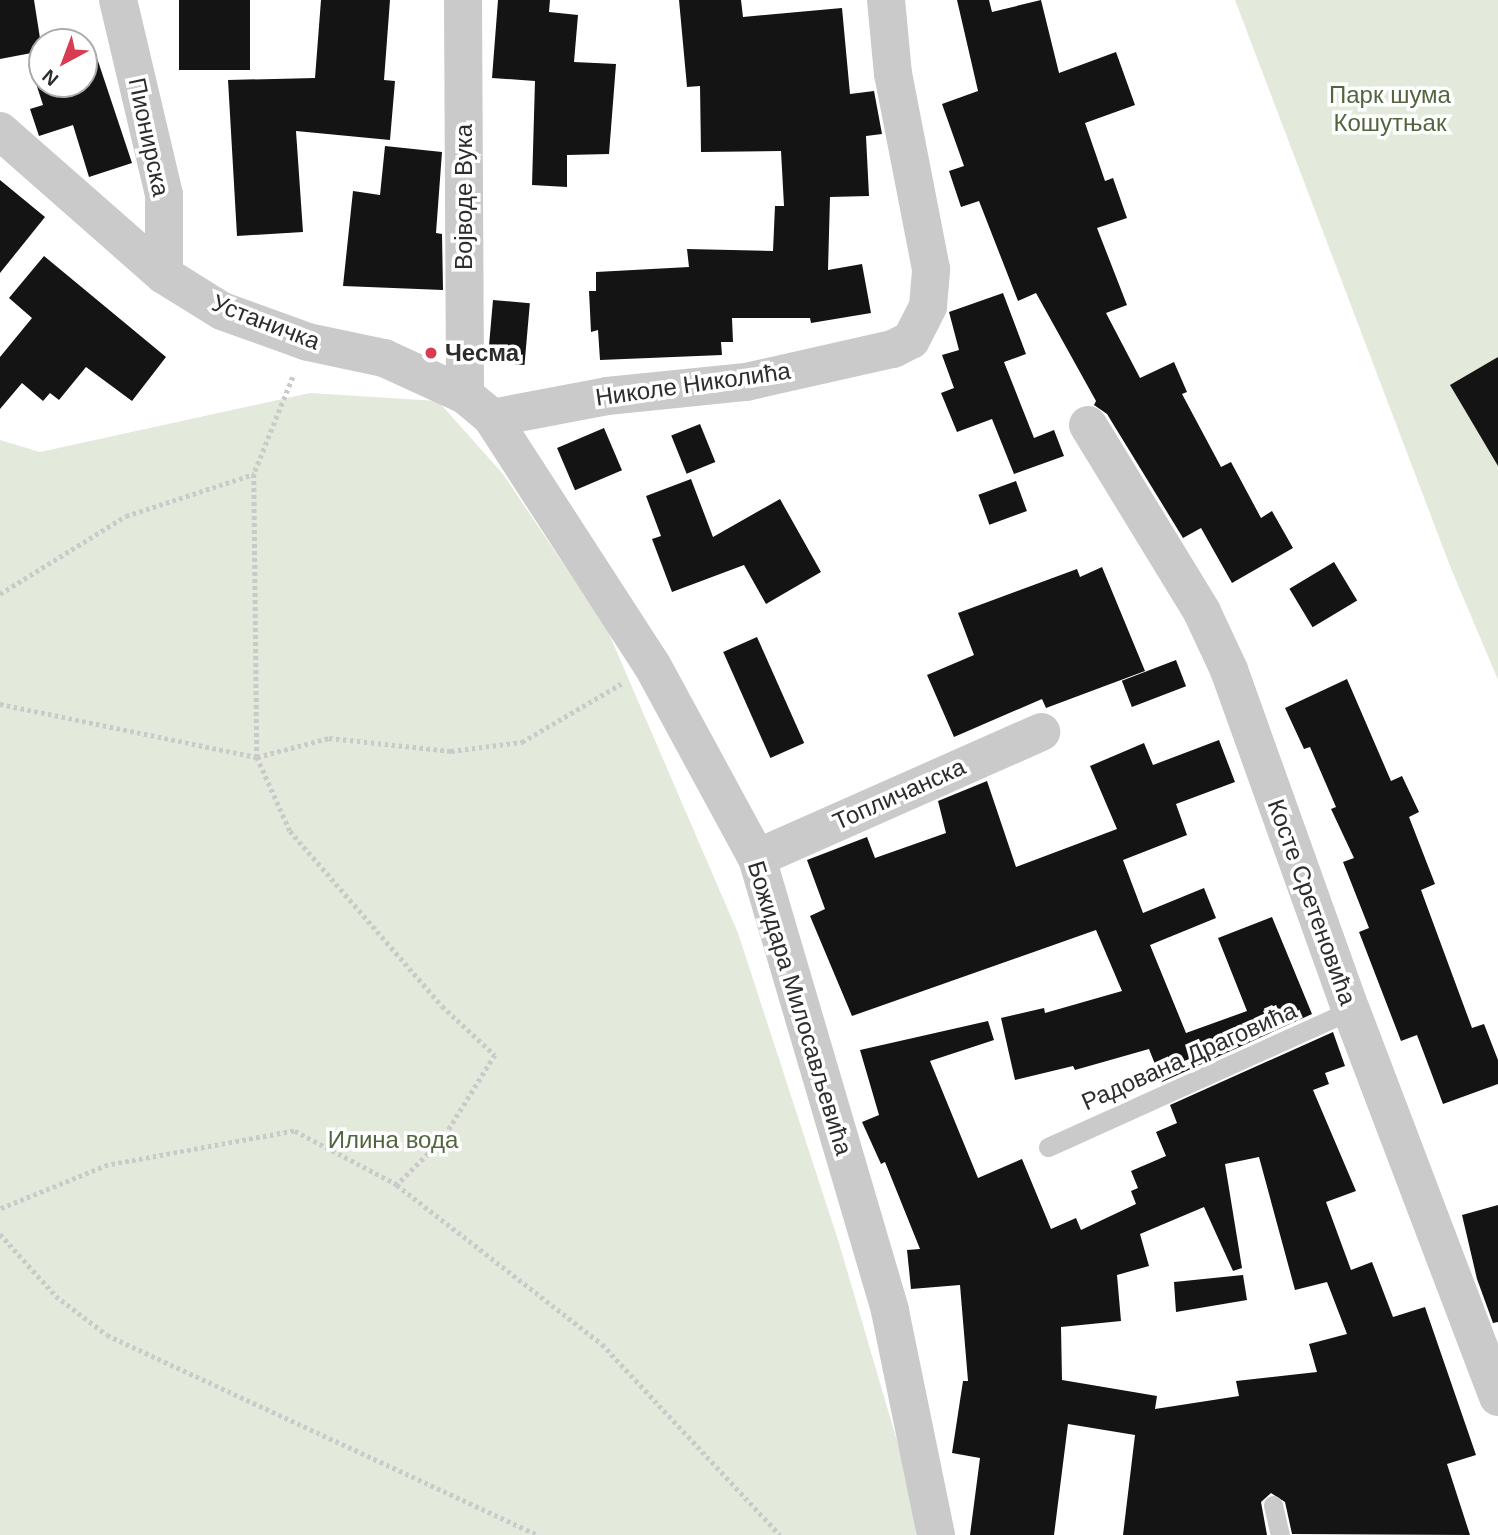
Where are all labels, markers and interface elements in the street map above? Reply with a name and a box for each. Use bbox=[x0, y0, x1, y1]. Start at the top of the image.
north arrow bbox=[28, 28, 98, 98]
text: N bbox=[38, 65, 62, 90]
street label: Пионирска bbox=[122, 75, 176, 199]
park label: Парк шума Кошутњак bbox=[1329, 81, 1451, 137]
street label: Војводе Вука bbox=[450, 124, 478, 270]
street label: Устаничка bbox=[208, 288, 324, 356]
place label: Чесма bbox=[445, 339, 519, 367]
marker: Чесма bbox=[423, 345, 439, 361]
street label: Николе Николића bbox=[594, 356, 792, 412]
street label: Топличанска bbox=[828, 752, 970, 836]
street label: Косте Сретеновића bbox=[1261, 795, 1363, 1009]
street label: Божидара Милосављевића bbox=[741, 857, 859, 1159]
street label: Радована Драговића bbox=[1077, 996, 1301, 1116]
park label: Илина вода bbox=[328, 1126, 458, 1154]

